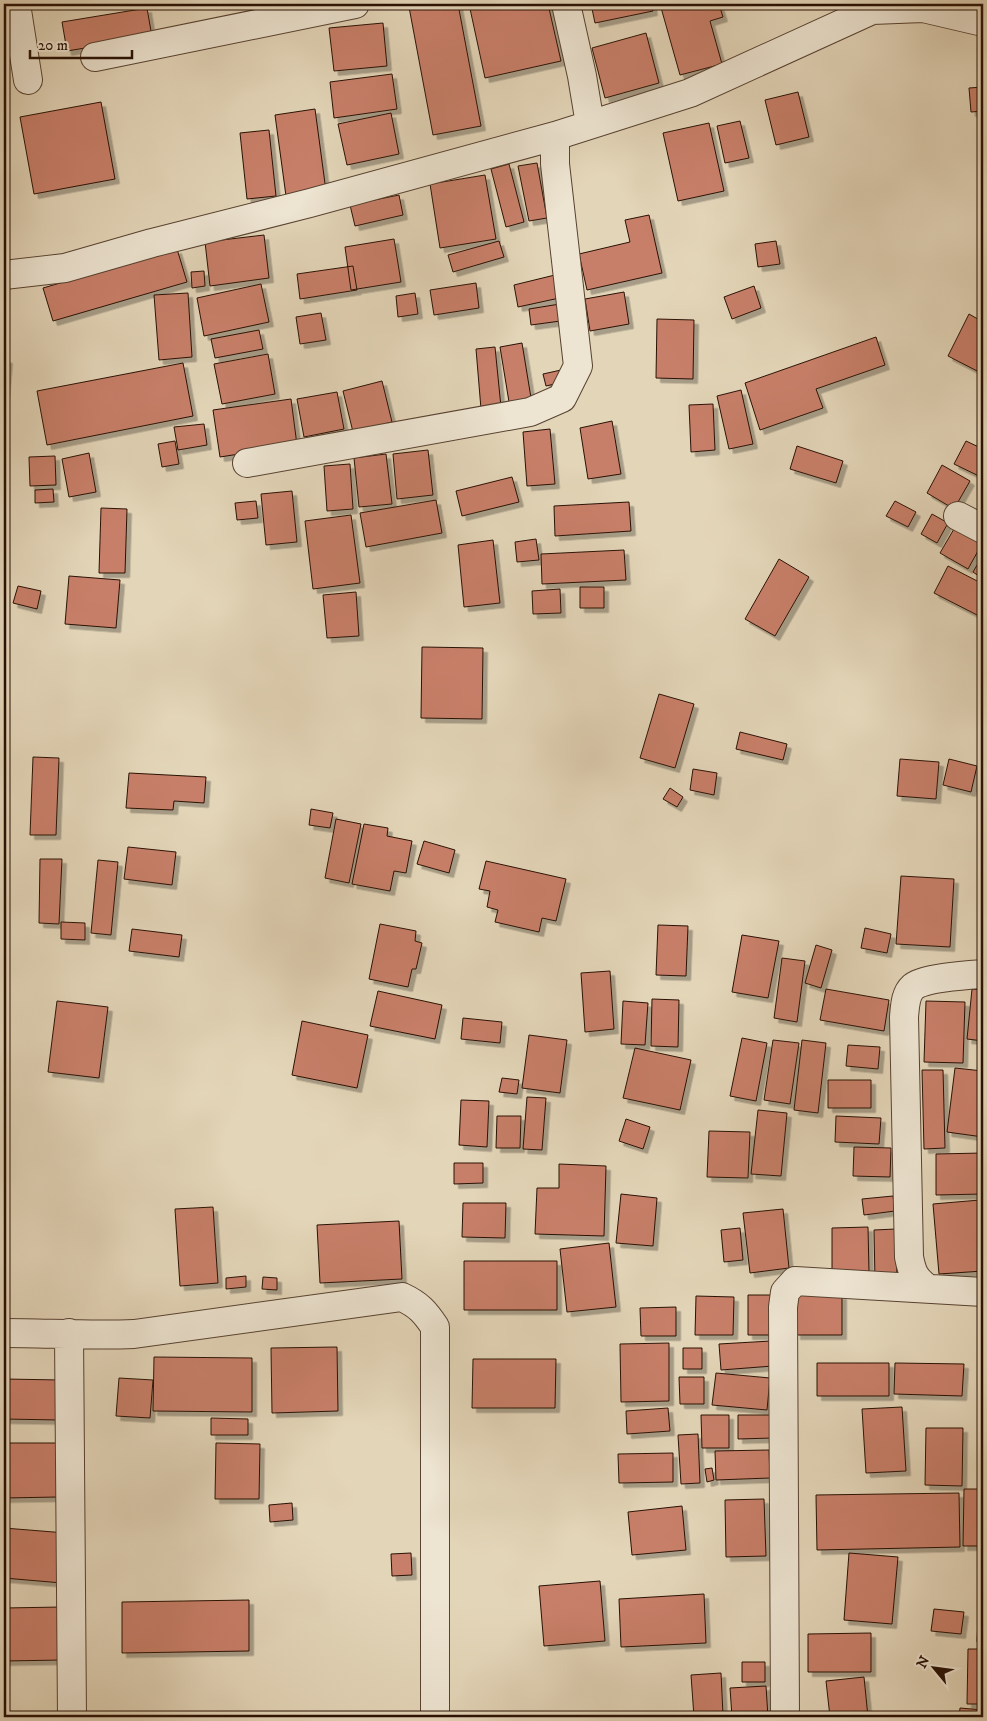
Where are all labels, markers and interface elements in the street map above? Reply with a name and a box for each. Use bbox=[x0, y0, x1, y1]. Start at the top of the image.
scale bar bbox=[30, 28, 132, 60]
text: 20 m bbox=[38, 36, 68, 55]
north arrow bbox=[910, 1644, 960, 1694]
text: N bbox=[913, 1652, 934, 1672]

